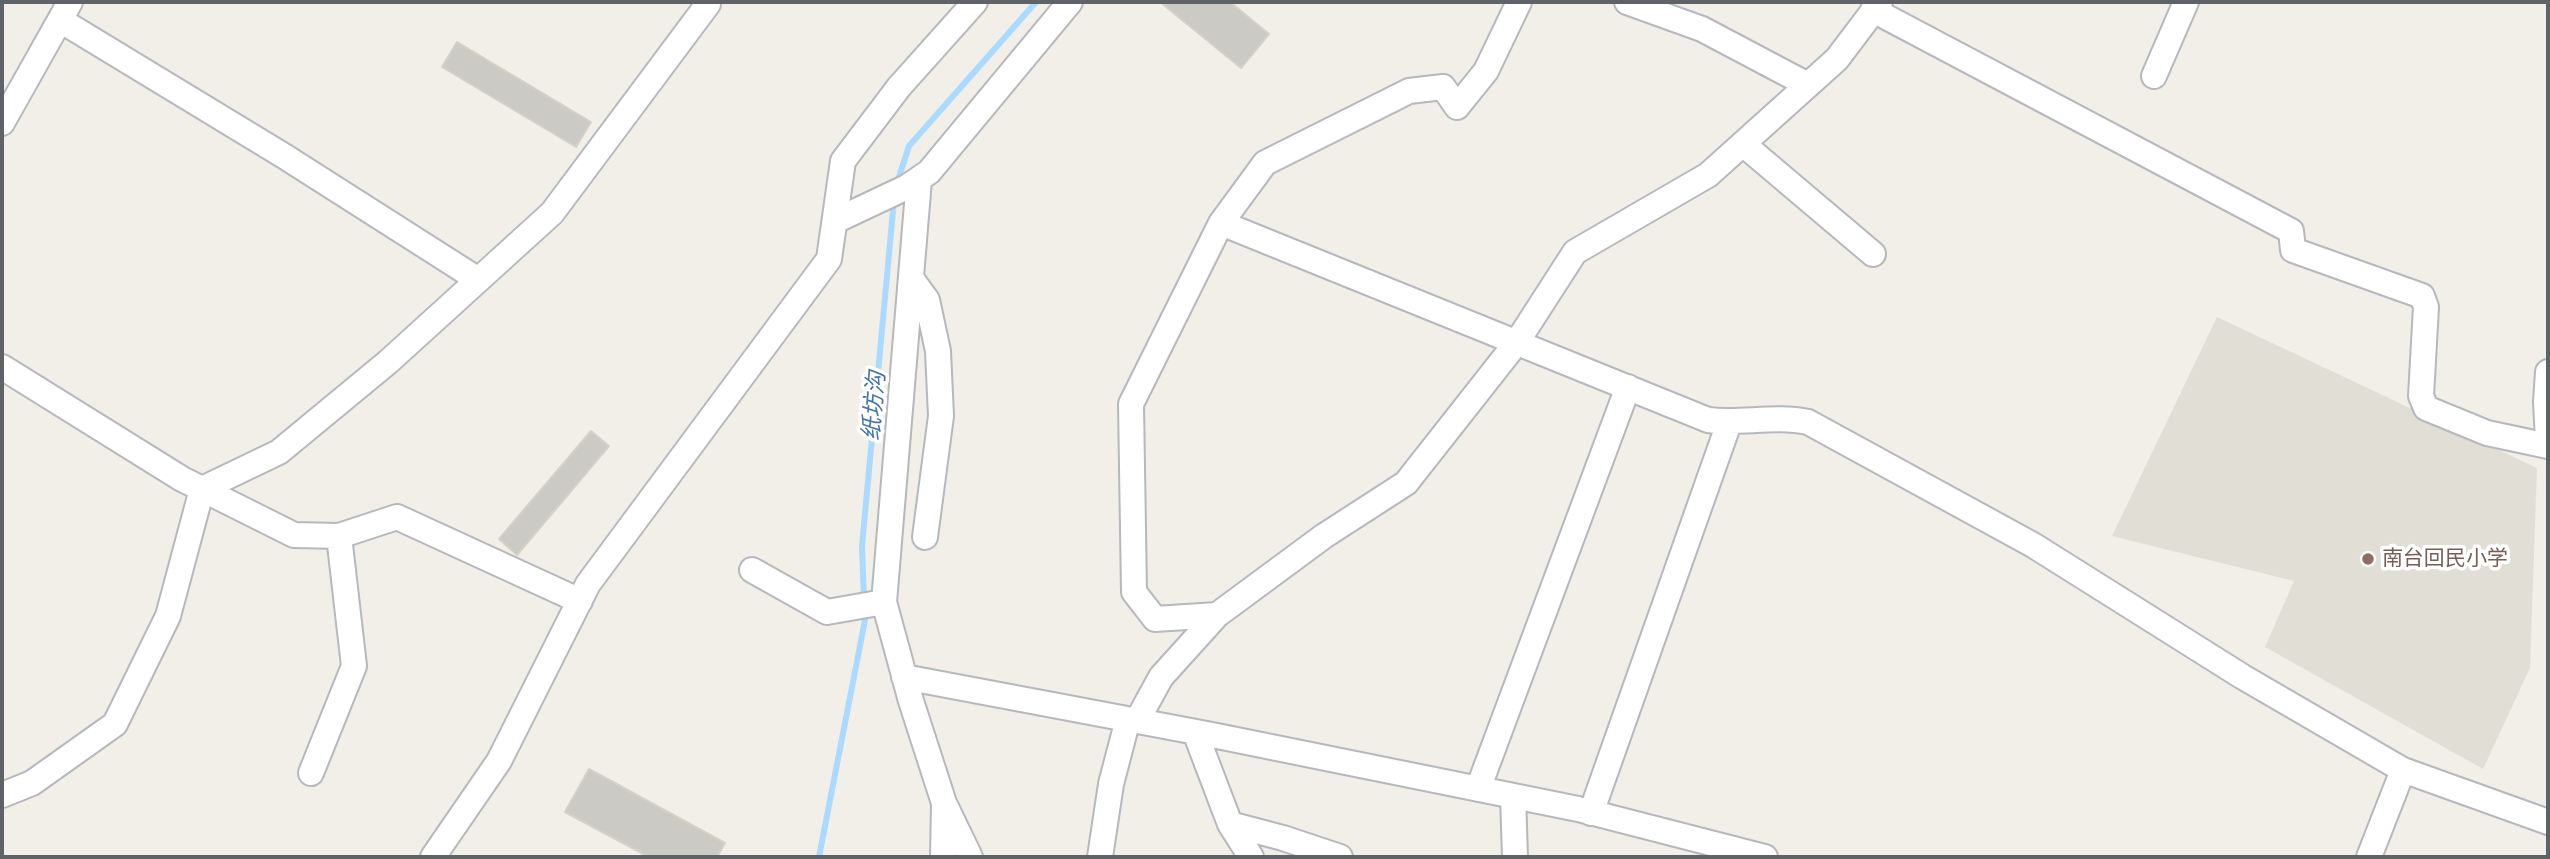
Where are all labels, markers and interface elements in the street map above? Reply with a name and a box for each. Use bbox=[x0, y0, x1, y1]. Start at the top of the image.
water label: 纸坊沟 bbox=[858, 370, 892, 442]
place label: 南台回民小学 bbox=[2382, 546, 2508, 572]
marker: 南台回民小学 bbox=[2360, 551, 2376, 567]

